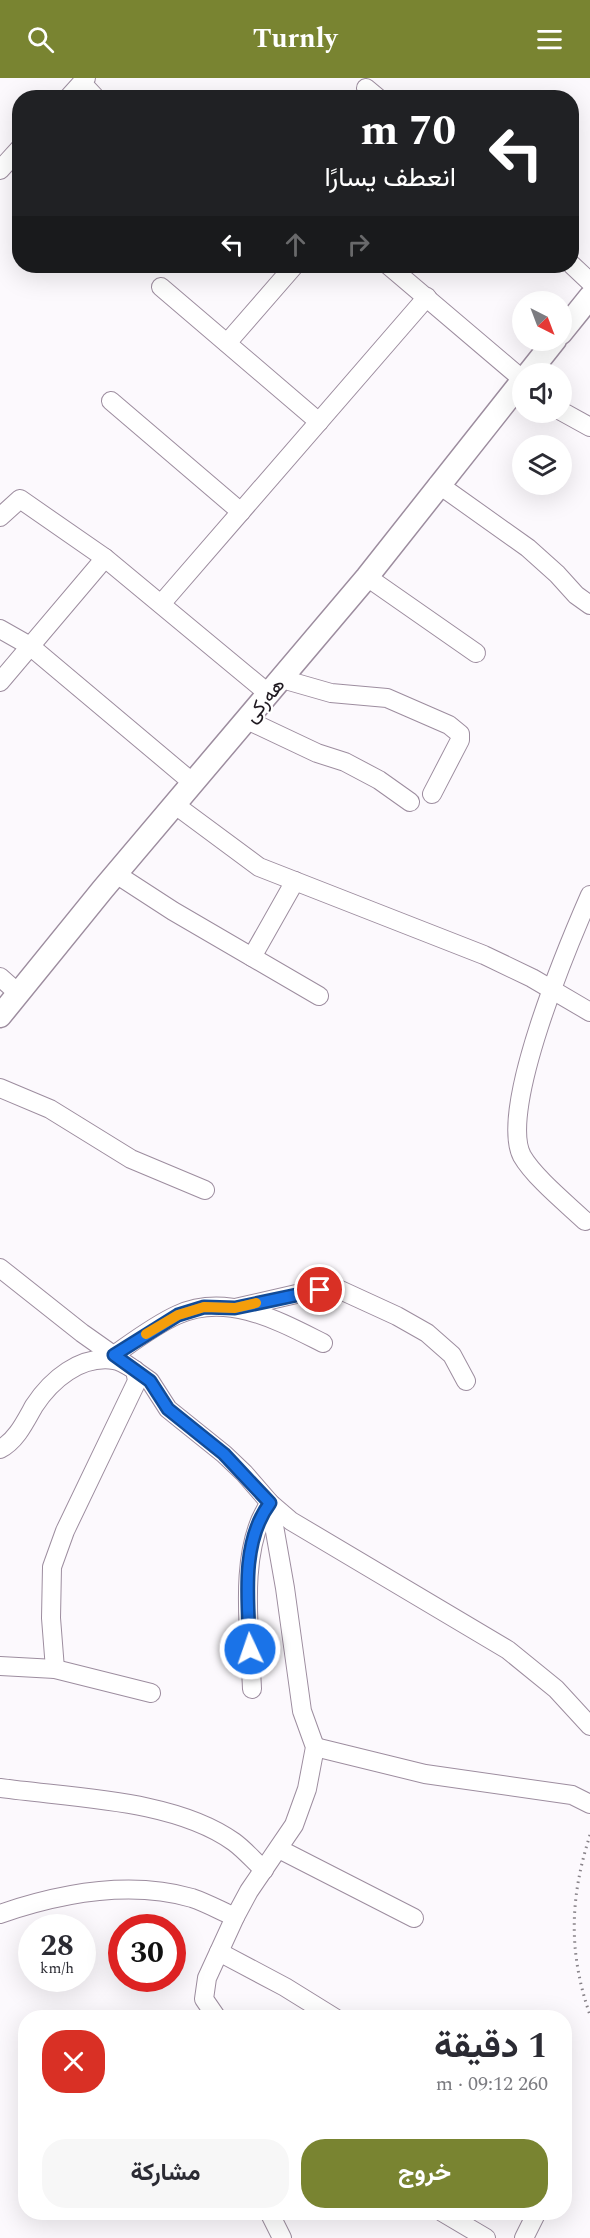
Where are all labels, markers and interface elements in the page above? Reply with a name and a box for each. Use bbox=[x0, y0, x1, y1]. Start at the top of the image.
text: Turnly bbox=[253, 18, 337, 60]
icon: search bbox=[24, 23, 57, 56]
icon: menu bbox=[533, 23, 566, 56]
text: 70 m bbox=[361, 100, 456, 163]
icon: left bbox=[477, 114, 555, 192]
text: انعطف يسارًا bbox=[325, 157, 456, 199]
icon: left bbox=[216, 228, 249, 261]
icon: ahead bbox=[279, 228, 312, 261]
icon: right bbox=[342, 228, 375, 261]
north arrow bbox=[512, 291, 572, 351]
map controls bbox=[512, 291, 572, 495]
button: sound bbox=[512, 363, 572, 423]
button: layers bbox=[512, 435, 572, 495]
street label: هەرکی bbox=[237, 671, 293, 730]
pin bbox=[294, 1264, 345, 1315]
icon: arrive bbox=[303, 1273, 336, 1306]
position arrow bbox=[218, 1617, 282, 1681]
speed limit sign: 30 bbox=[108, 1914, 186, 1992]
text: 28 bbox=[40, 1923, 74, 1969]
text: km/h bbox=[40, 1957, 74, 1980]
text: 1 دقيقة bbox=[434, 2019, 548, 2074]
button: close bbox=[42, 2030, 105, 2093]
text: 260 m · 09:12 bbox=[436, 2069, 548, 2099]
button: مشاركة bbox=[42, 2139, 289, 2208]
button: خروج bbox=[301, 2139, 548, 2208]

